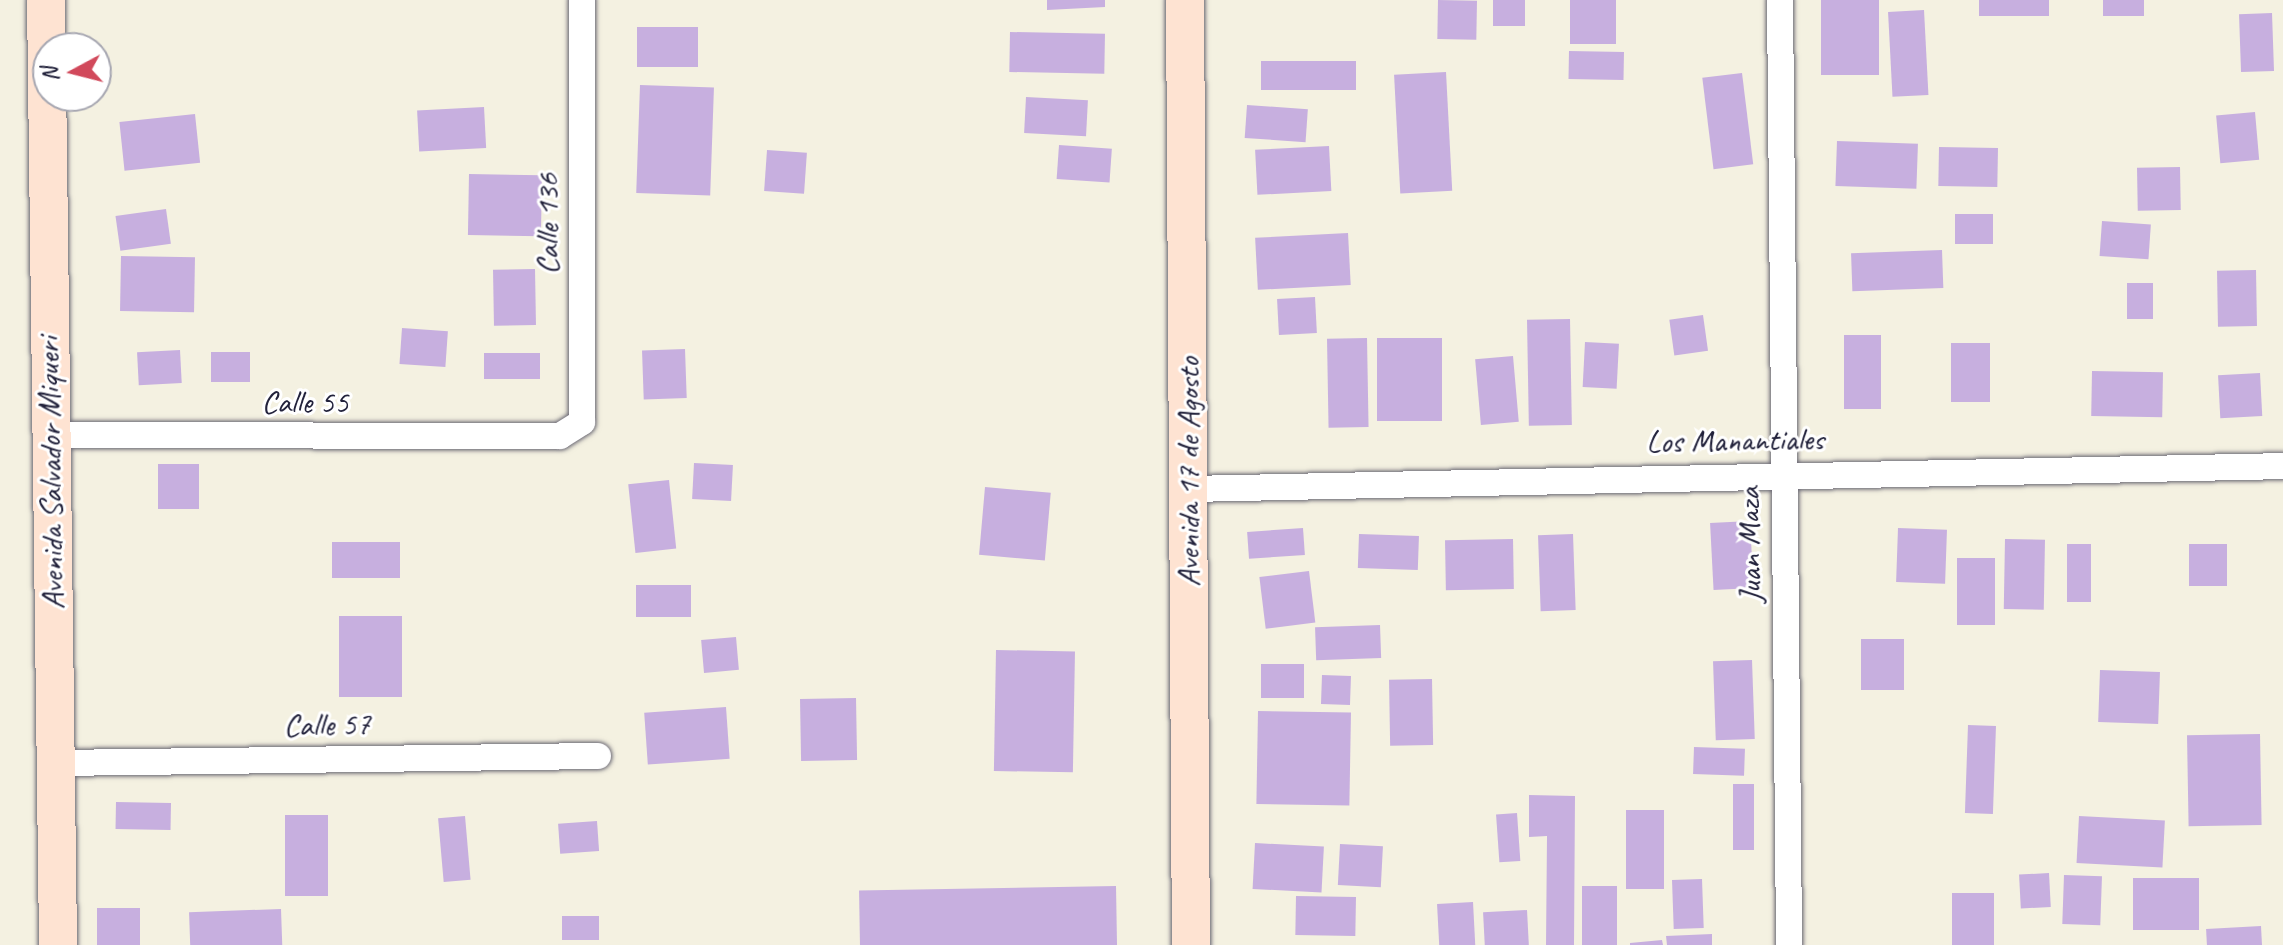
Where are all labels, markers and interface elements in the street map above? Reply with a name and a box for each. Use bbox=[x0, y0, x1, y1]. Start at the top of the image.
north arrow bbox=[32, 32, 112, 112]
text: N bbox=[35, 66, 65, 83]
street label: Calle 136 bbox=[529, 173, 567, 275]
street label: Avenida Salvador Miqueri bbox=[29, 336, 73, 610]
street label: Avenida 17 de Agosto bbox=[1170, 357, 1208, 587]
street label: Calle 55 bbox=[262, 383, 348, 421]
street label: Los Manantiales bbox=[1645, 420, 1825, 462]
street label: Juan Maza bbox=[1730, 487, 1770, 603]
street label: Calle 57 bbox=[283, 705, 371, 745]

